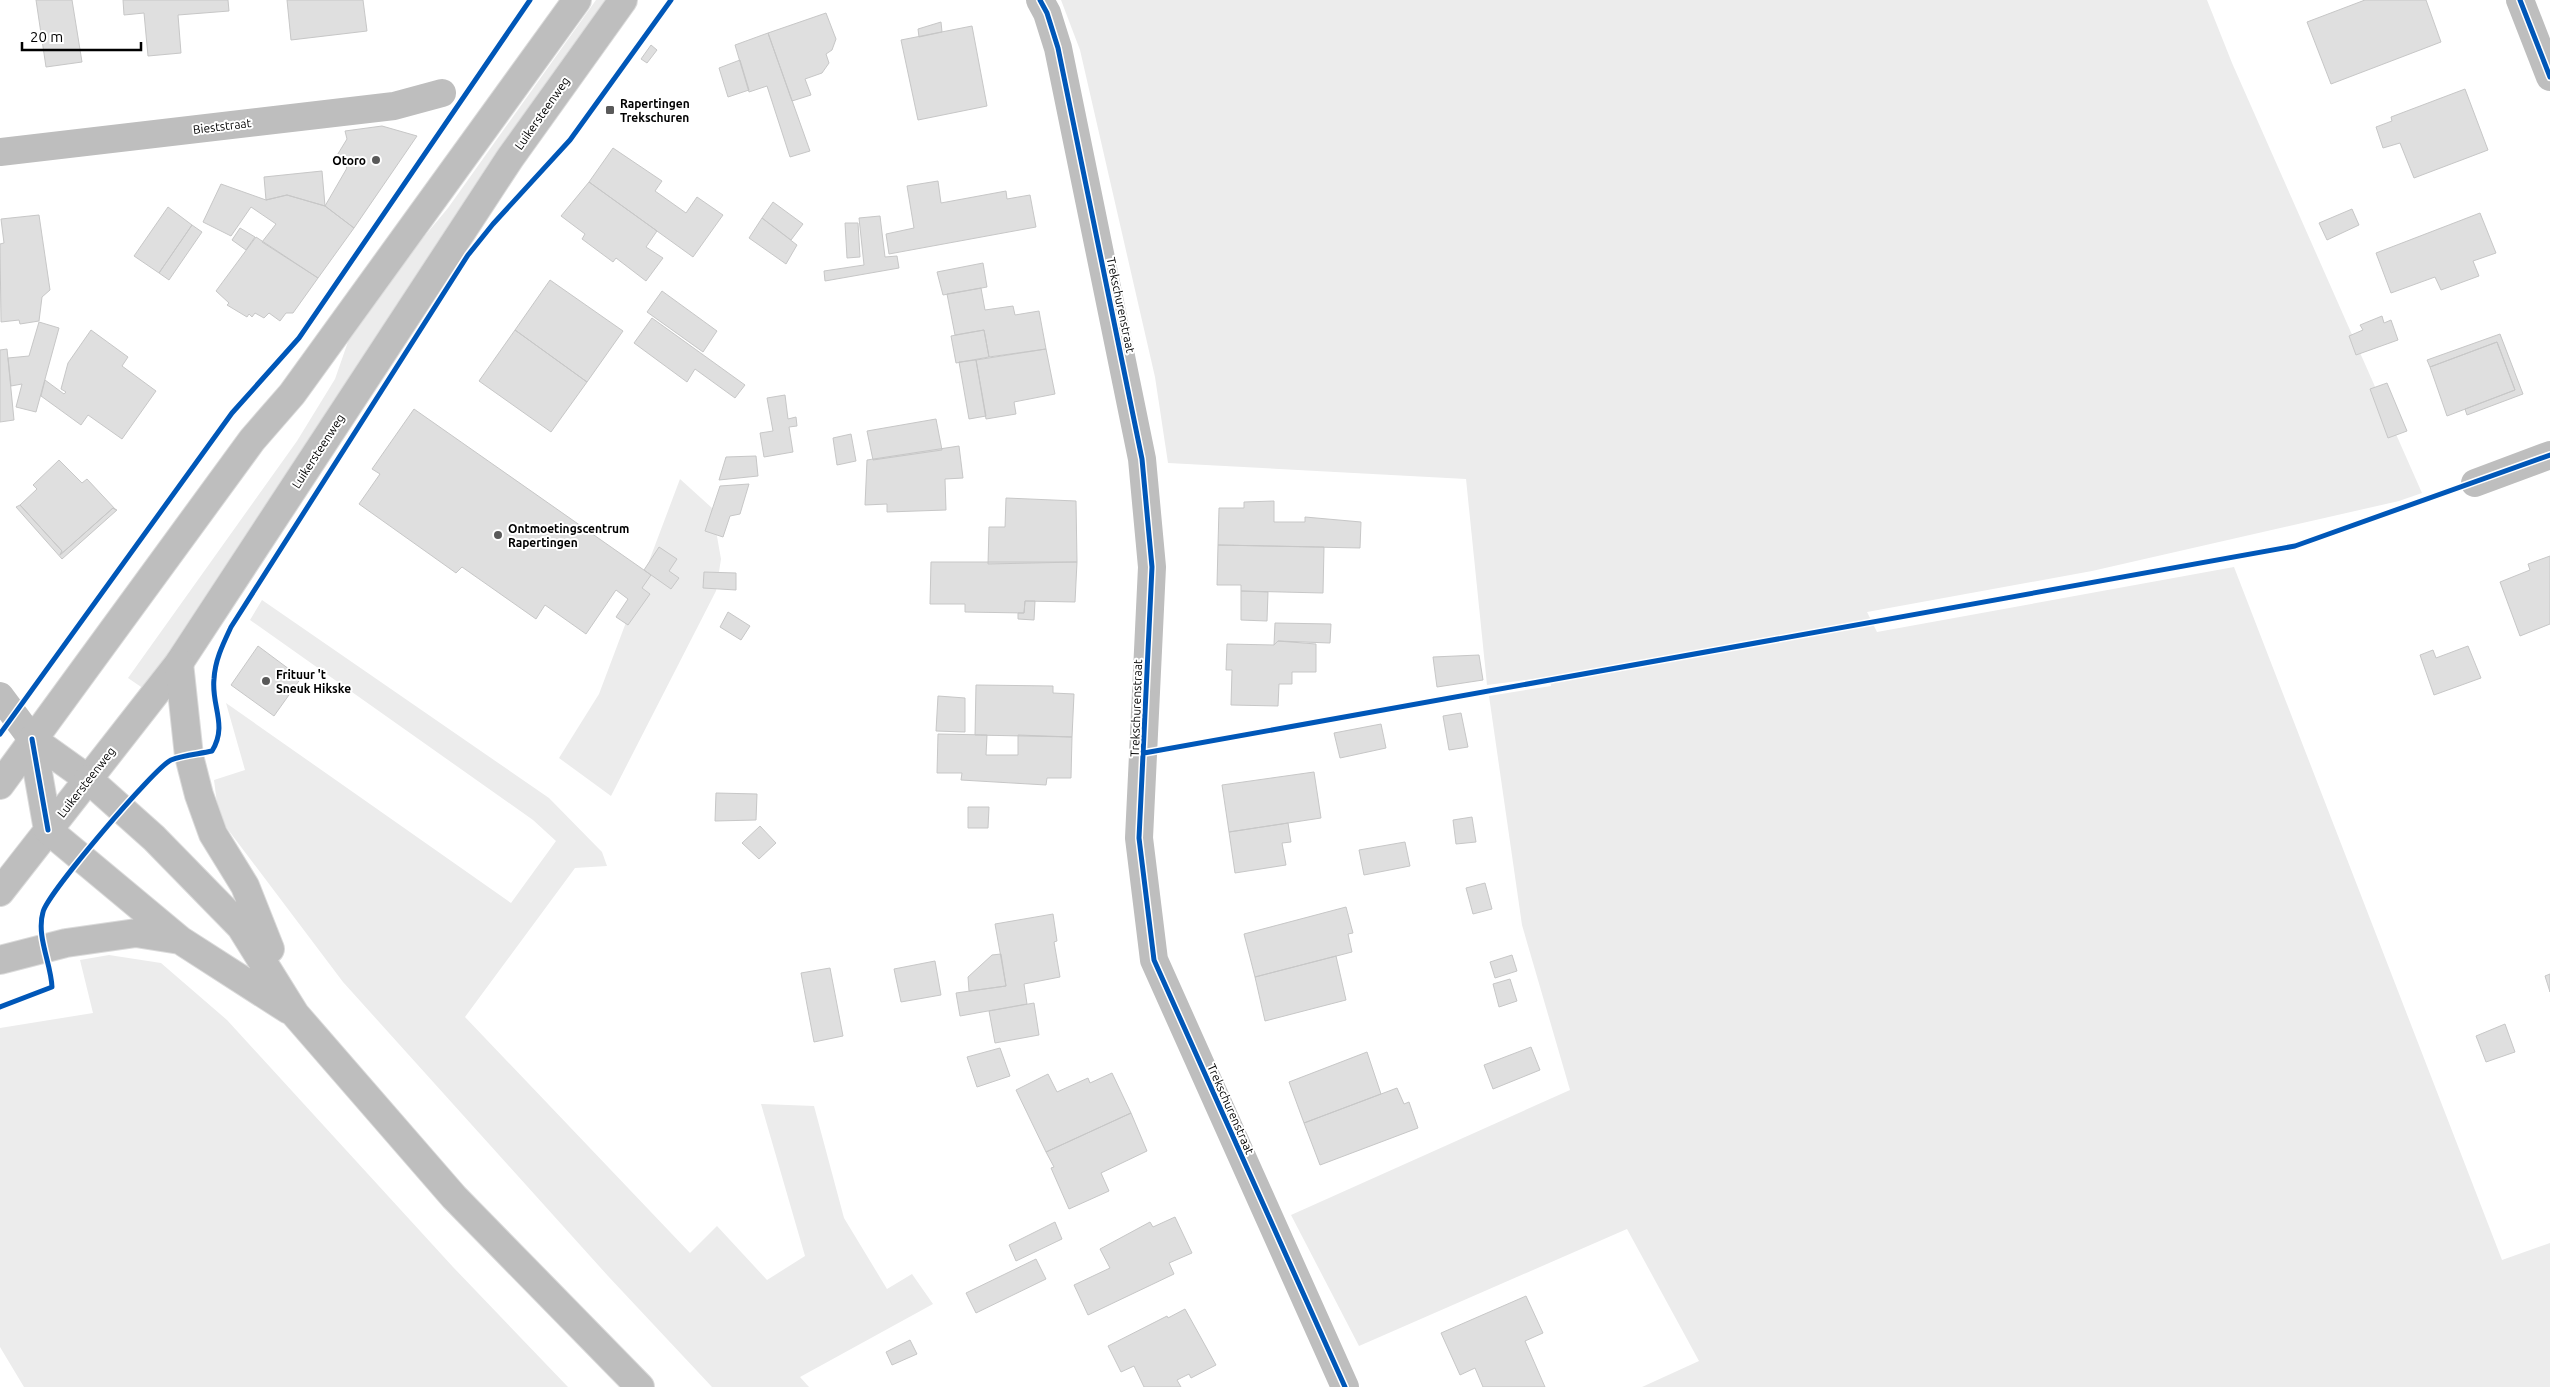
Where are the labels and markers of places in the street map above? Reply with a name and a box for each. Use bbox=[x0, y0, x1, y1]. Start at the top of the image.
place label: Rapertingen Trekschuren bbox=[620, 97, 690, 124]
marker: Rapertingen Trekschuren bbox=[604, 104, 616, 116]
place label: Otoro bbox=[332, 154, 366, 167]
marker: Otoro bbox=[370, 154, 382, 166]
place label: Ontmoetingscentrum Rapertingen bbox=[508, 522, 629, 549]
marker: Ontmoetingscentrum Rapertingen bbox=[492, 529, 504, 541]
place label: Frituur 't Sneuk Hikske bbox=[276, 668, 351, 695]
marker: Frituur 't Sneuk Hikske bbox=[260, 675, 272, 687]

